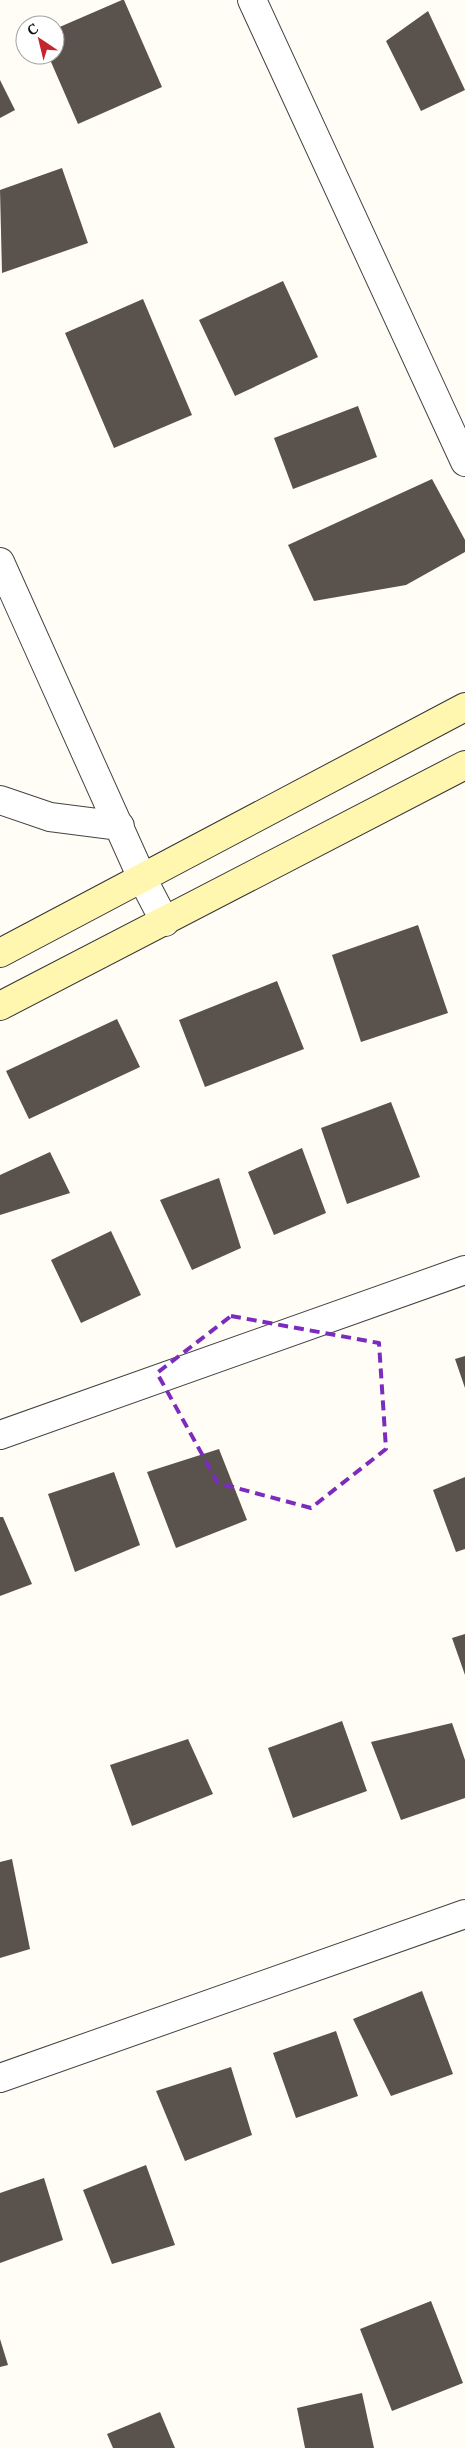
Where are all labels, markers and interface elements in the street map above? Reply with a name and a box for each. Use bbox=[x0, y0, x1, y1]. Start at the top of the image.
north arrow bbox=[15, 15, 65, 65]
text: С bbox=[23, 19, 42, 39]

